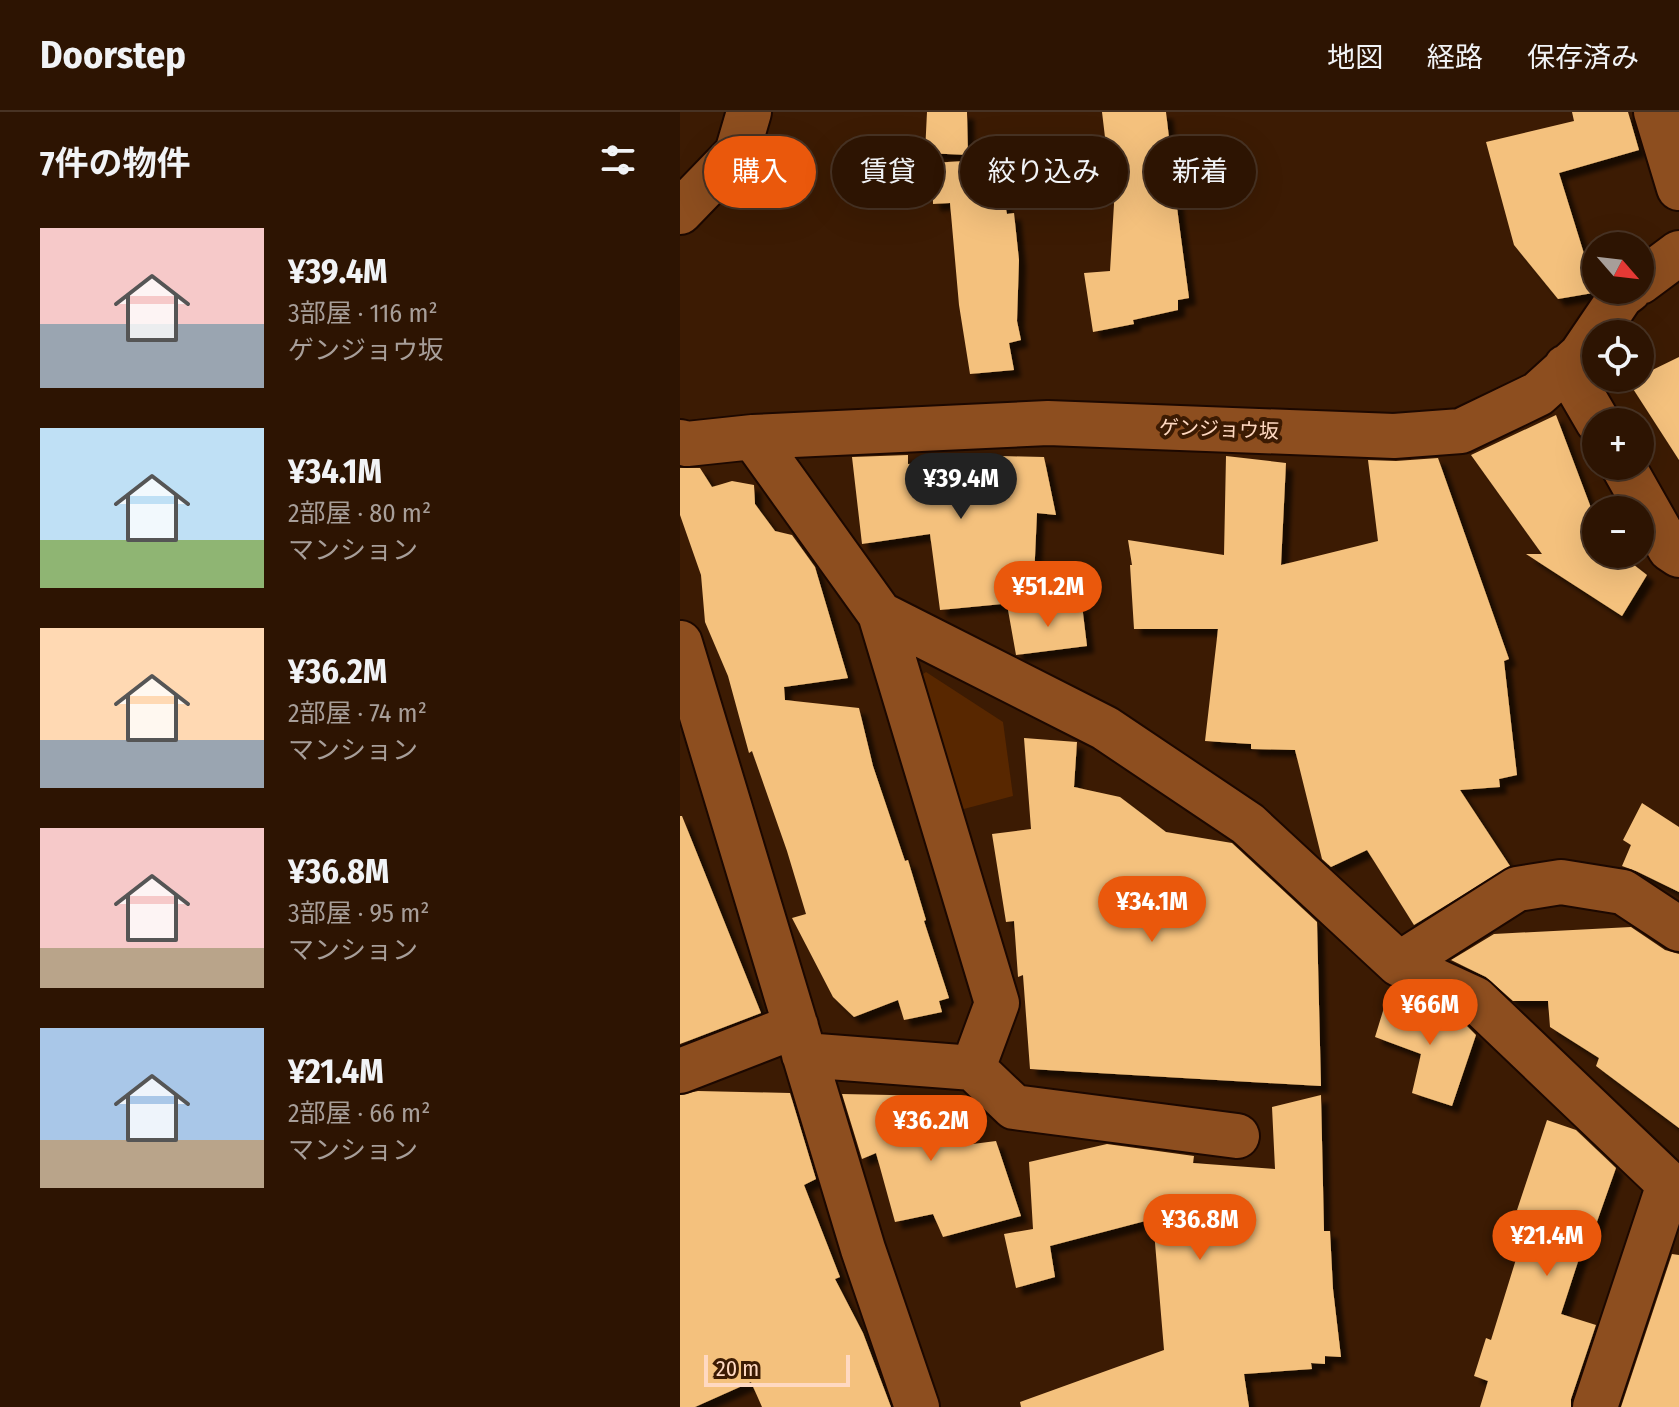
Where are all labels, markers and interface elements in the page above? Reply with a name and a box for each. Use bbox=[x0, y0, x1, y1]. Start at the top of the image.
text: Doorstep bbox=[40, 32, 186, 78]
text: 地図 bbox=[1327, 41, 1383, 74]
text: 経路 bbox=[1427, 41, 1483, 74]
text: 保存済み bbox=[1527, 41, 1639, 74]
chip: 購入 bbox=[704, 136, 816, 208]
chip: 賃貸 bbox=[832, 136, 944, 208]
chip: 絞り込み bbox=[960, 136, 1128, 208]
chip: 新着 bbox=[1144, 136, 1256, 208]
icon: filters bbox=[596, 138, 640, 182]
text: 7件の物件 bbox=[40, 143, 190, 184]
north arrow bbox=[1582, 232, 1654, 304]
map controls bbox=[1582, 232, 1654, 568]
text: ¥39.4M bbox=[288, 251, 388, 292]
icon: home bbox=[104, 260, 200, 356]
text: 3部屋 · 116 m² bbox=[288, 298, 438, 329]
button: locate bbox=[1582, 320, 1654, 392]
text: ゲンジョウ坂 bbox=[288, 335, 444, 366]
button: + bbox=[1582, 408, 1654, 480]
street label: ゲンジョウ坂 bbox=[1159, 415, 1279, 443]
text: ¥34.1M bbox=[288, 451, 382, 492]
pin: ¥39.4M bbox=[896, 453, 1026, 521]
icon: home bbox=[104, 460, 200, 556]
text: ¥39.4M bbox=[923, 463, 999, 494]
button: − bbox=[1582, 496, 1654, 568]
text: 2部屋 · 80 m² bbox=[288, 498, 431, 529]
text: マンション bbox=[288, 535, 418, 566]
pin: ¥51.2M bbox=[983, 561, 1113, 629]
text: ¥51.2M bbox=[1012, 571, 1084, 602]
text: ¥36.2M bbox=[288, 651, 387, 692]
icon: home bbox=[104, 660, 200, 756]
text: 2部屋 · 74 m² bbox=[288, 698, 427, 729]
text: マンション bbox=[288, 735, 418, 766]
text: ¥36.8M bbox=[288, 851, 389, 892]
icon: home bbox=[104, 860, 200, 956]
pin: ¥34.1M bbox=[1087, 876, 1217, 944]
text: ¥34.1M bbox=[1116, 886, 1188, 917]
text: 3部屋 · 95 m² bbox=[288, 898, 429, 929]
text: マンション bbox=[288, 935, 418, 966]
pin: ¥66M bbox=[1383, 979, 1477, 1047]
text: ¥66M bbox=[1401, 989, 1459, 1020]
text: ¥21.4M bbox=[288, 1051, 384, 1092]
icon: home bbox=[104, 1060, 200, 1156]
pin: ¥36.2M bbox=[866, 1095, 996, 1163]
text: 2部屋 · 66 m² bbox=[288, 1098, 430, 1129]
text: ¥36.2M bbox=[893, 1105, 969, 1136]
text: マンション bbox=[288, 1135, 418, 1166]
pin: ¥36.8M bbox=[1135, 1194, 1265, 1262]
text: ¥36.8M bbox=[1161, 1204, 1239, 1235]
pin: ¥21.4M bbox=[1482, 1210, 1612, 1278]
text: ¥21.4M bbox=[1510, 1220, 1584, 1251]
scale bar bbox=[704, 1351, 850, 1387]
text: 20 m bbox=[716, 1355, 759, 1382]

